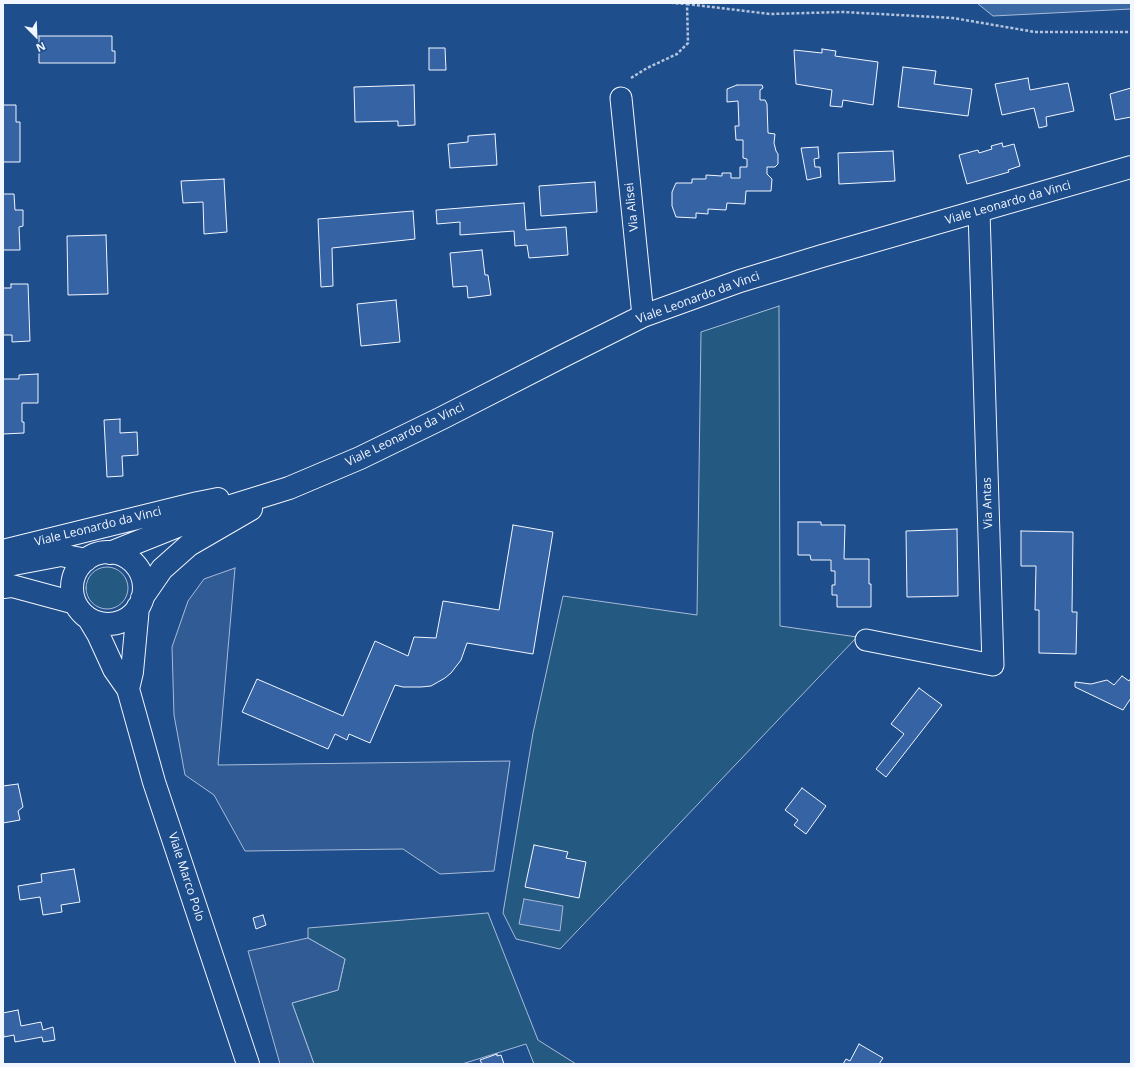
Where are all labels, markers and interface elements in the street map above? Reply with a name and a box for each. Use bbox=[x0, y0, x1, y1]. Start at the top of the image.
north arrow bbox=[16, 16, 56, 56]
text: N bbox=[34, 39, 48, 56]
street label: Viale Leonardo da Vinci bbox=[944, 178, 1072, 228]
street label: Via Alisei bbox=[622, 182, 642, 232]
street label: Viale Leonardo da Vinci bbox=[634, 269, 762, 327]
street label: Viale Leonardo da Vinci bbox=[343, 400, 467, 470]
street label: Via Antas bbox=[980, 477, 996, 529]
street label: Viale Leonardo da Vinci bbox=[33, 504, 163, 550]
street label: Viale Marco Polo bbox=[165, 831, 207, 923]

